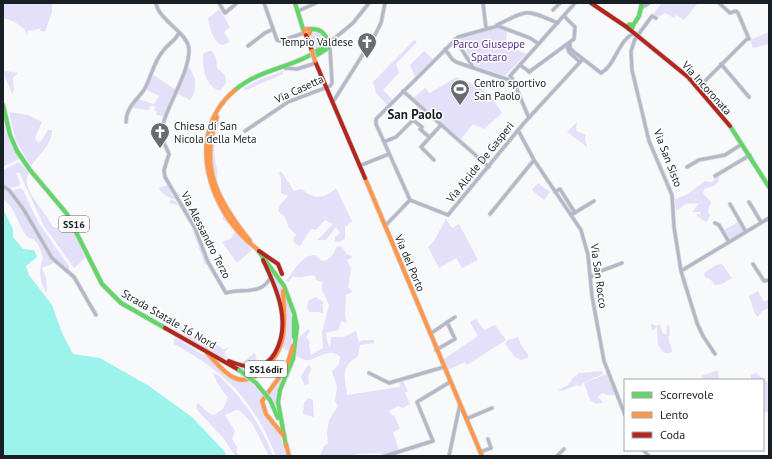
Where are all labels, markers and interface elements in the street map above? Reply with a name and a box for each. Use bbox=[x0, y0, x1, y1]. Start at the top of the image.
church icon: Tempio Valdese bbox=[356, 31, 378, 59]
place label: Tempio Valdese bbox=[280, 35, 353, 49]
park label: Parco Giuseppe Spataro bbox=[453, 37, 525, 64]
street label: Via Incoronata bbox=[678, 57, 735, 118]
street label: Via Casetta bbox=[271, 72, 326, 107]
place label: Centro sportivo San Paolo bbox=[474, 76, 546, 103]
sports icon: Centro sportivo San Paolo bbox=[449, 78, 471, 106]
district label: San Paolo bbox=[387, 106, 443, 123]
place label: Chiesa di San Nicola della Meta bbox=[174, 119, 256, 146]
street label: Via Alcide De Gasperi bbox=[442, 119, 517, 206]
church icon: Chiesa di San Nicola della Meta bbox=[149, 121, 171, 149]
street label: Via San Sisto bbox=[650, 126, 685, 189]
street label: Via Alessandro Terzo bbox=[178, 188, 234, 281]
road number: SS16 bbox=[59, 216, 89, 232]
street label: Via del Porto bbox=[391, 232, 428, 294]
street label: Via San Rocco bbox=[587, 242, 610, 309]
street label: Strada Statale 16 Nord bbox=[119, 286, 219, 352]
road number: SS16dir bbox=[245, 361, 287, 377]
legend bbox=[624, 379, 764, 451]
text: Scorrevole bbox=[660, 387, 714, 402]
text: Lento bbox=[660, 407, 689, 422]
text: Coda bbox=[660, 427, 685, 442]

